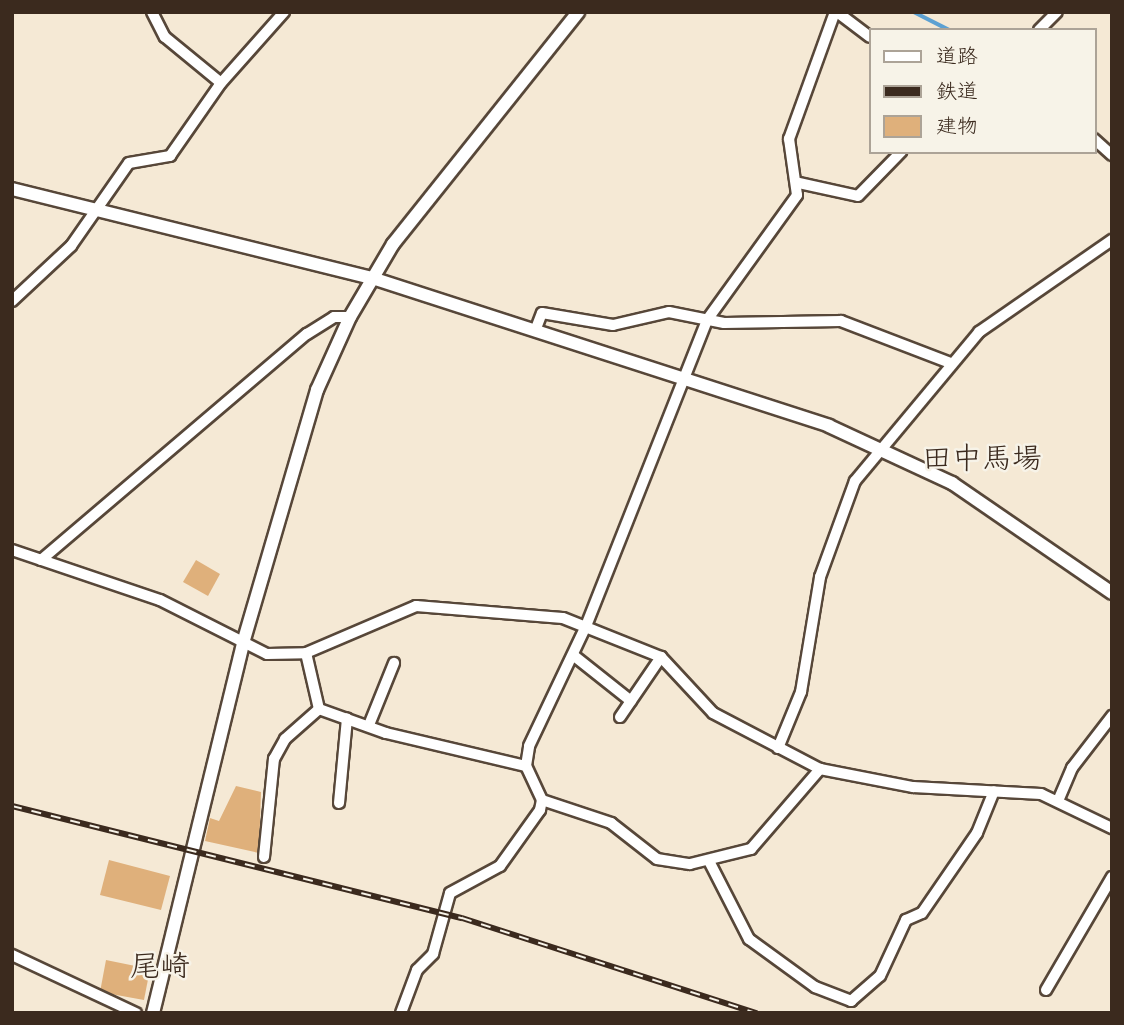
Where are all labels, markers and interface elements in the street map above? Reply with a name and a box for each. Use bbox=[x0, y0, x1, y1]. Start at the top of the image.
legend bbox=[869, 28, 1096, 154]
text: 道路 bbox=[936, 44, 978, 74]
text: 鉄道 bbox=[936, 79, 978, 109]
text: 建物 bbox=[936, 114, 978, 144]
district label: 田中馬場 bbox=[922, 445, 1042, 481]
district label: 尾崎 bbox=[130, 953, 190, 989]

